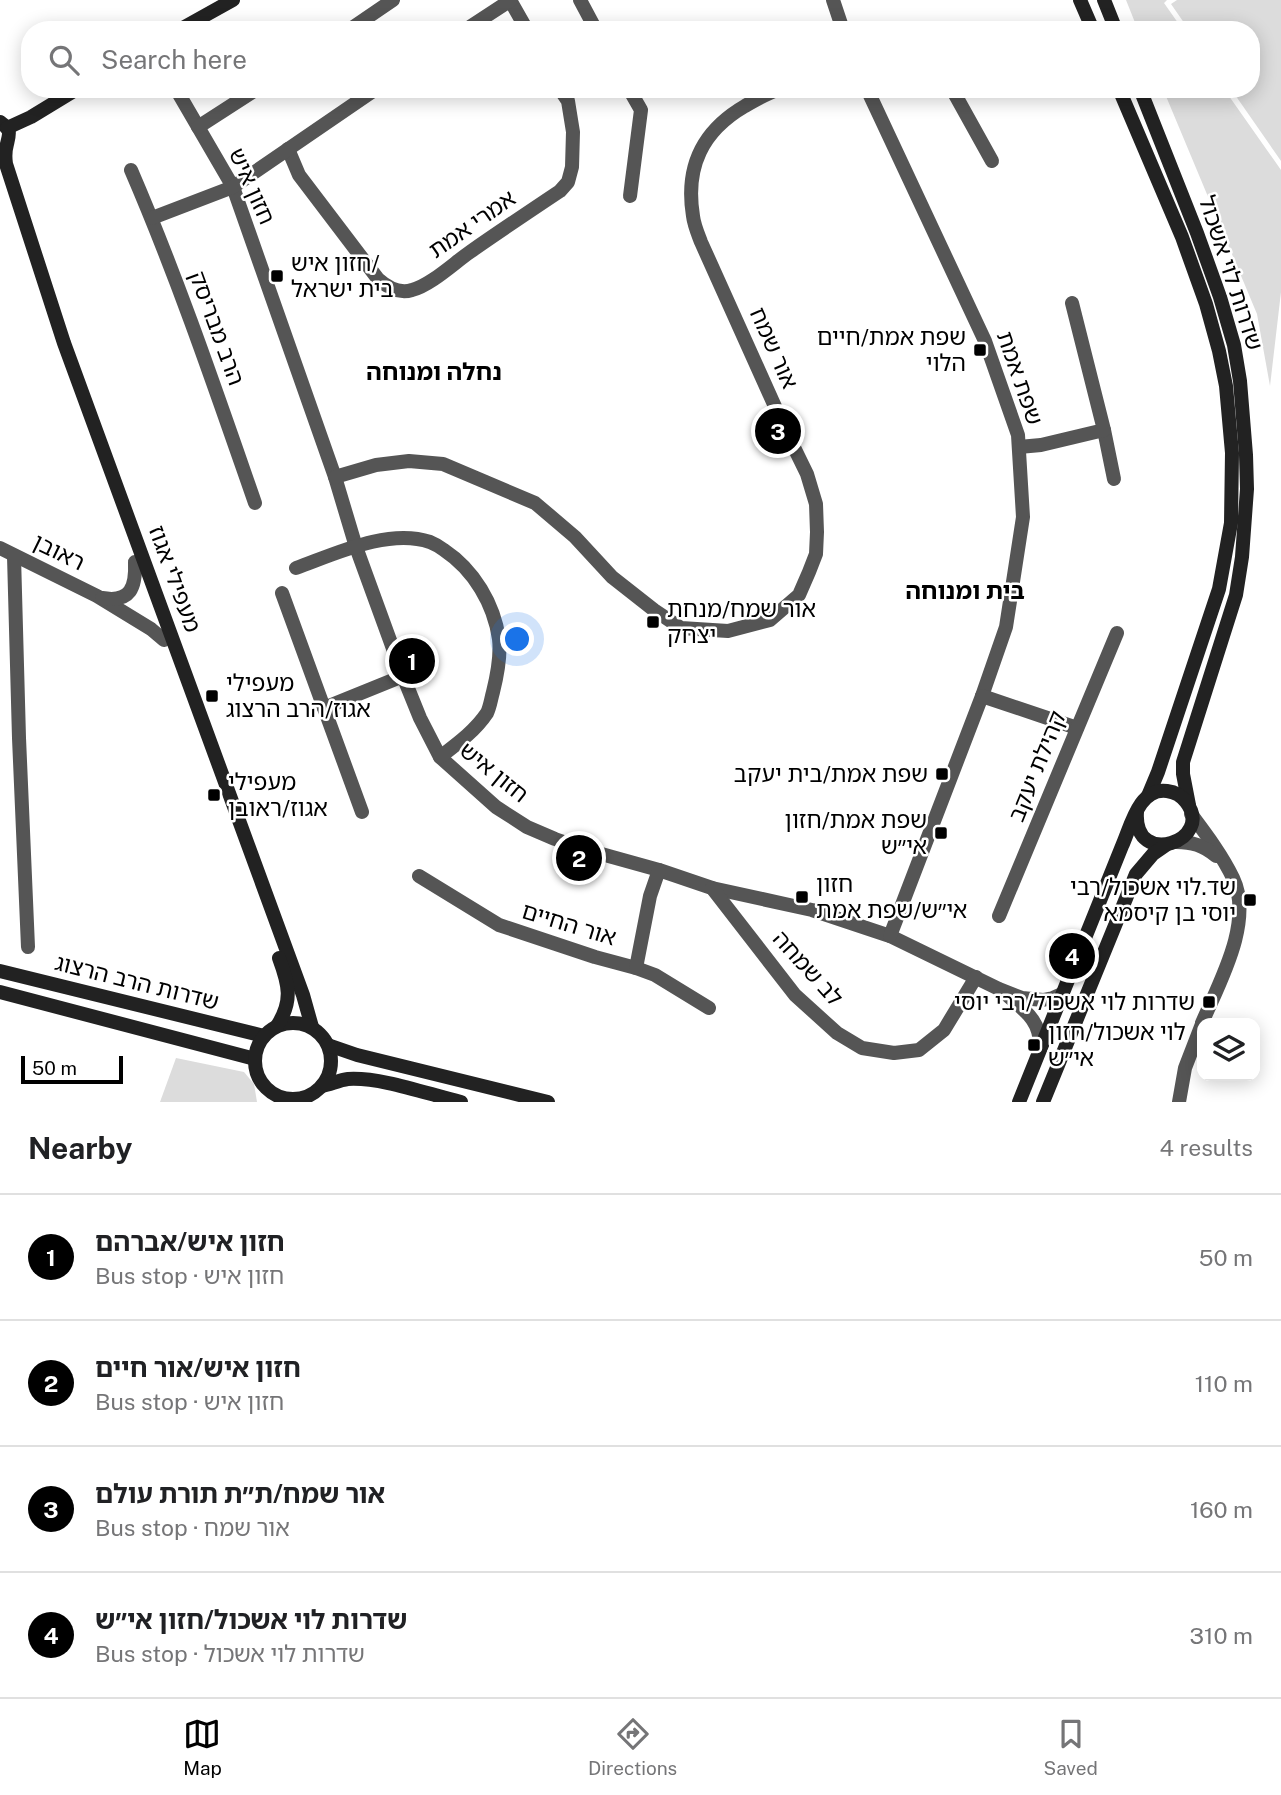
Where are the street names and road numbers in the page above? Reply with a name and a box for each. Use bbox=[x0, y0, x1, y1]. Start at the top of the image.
street label: חזון איש bbox=[224, 144, 281, 228]
street label: אמרי אמת bbox=[423, 184, 520, 263]
street label: שדרות לוי אשכול bbox=[1194, 192, 1269, 354]
street label: הרב מבריסק bbox=[184, 267, 251, 389]
street label: אור שמח bbox=[745, 303, 804, 393]
street label: שפת אמת bbox=[992, 327, 1049, 428]
street label: מעפילי אגוז bbox=[144, 522, 207, 636]
street label: ראובן bbox=[29, 528, 89, 576]
street label: קהילת יעקב bbox=[1002, 707, 1071, 825]
street label: חזון איש bbox=[455, 736, 534, 807]
street label: אור החיים bbox=[519, 896, 620, 951]
street label: לב שמחה bbox=[768, 925, 849, 1011]
street label: שדרות הרב הרצוג bbox=[52, 948, 222, 1015]

